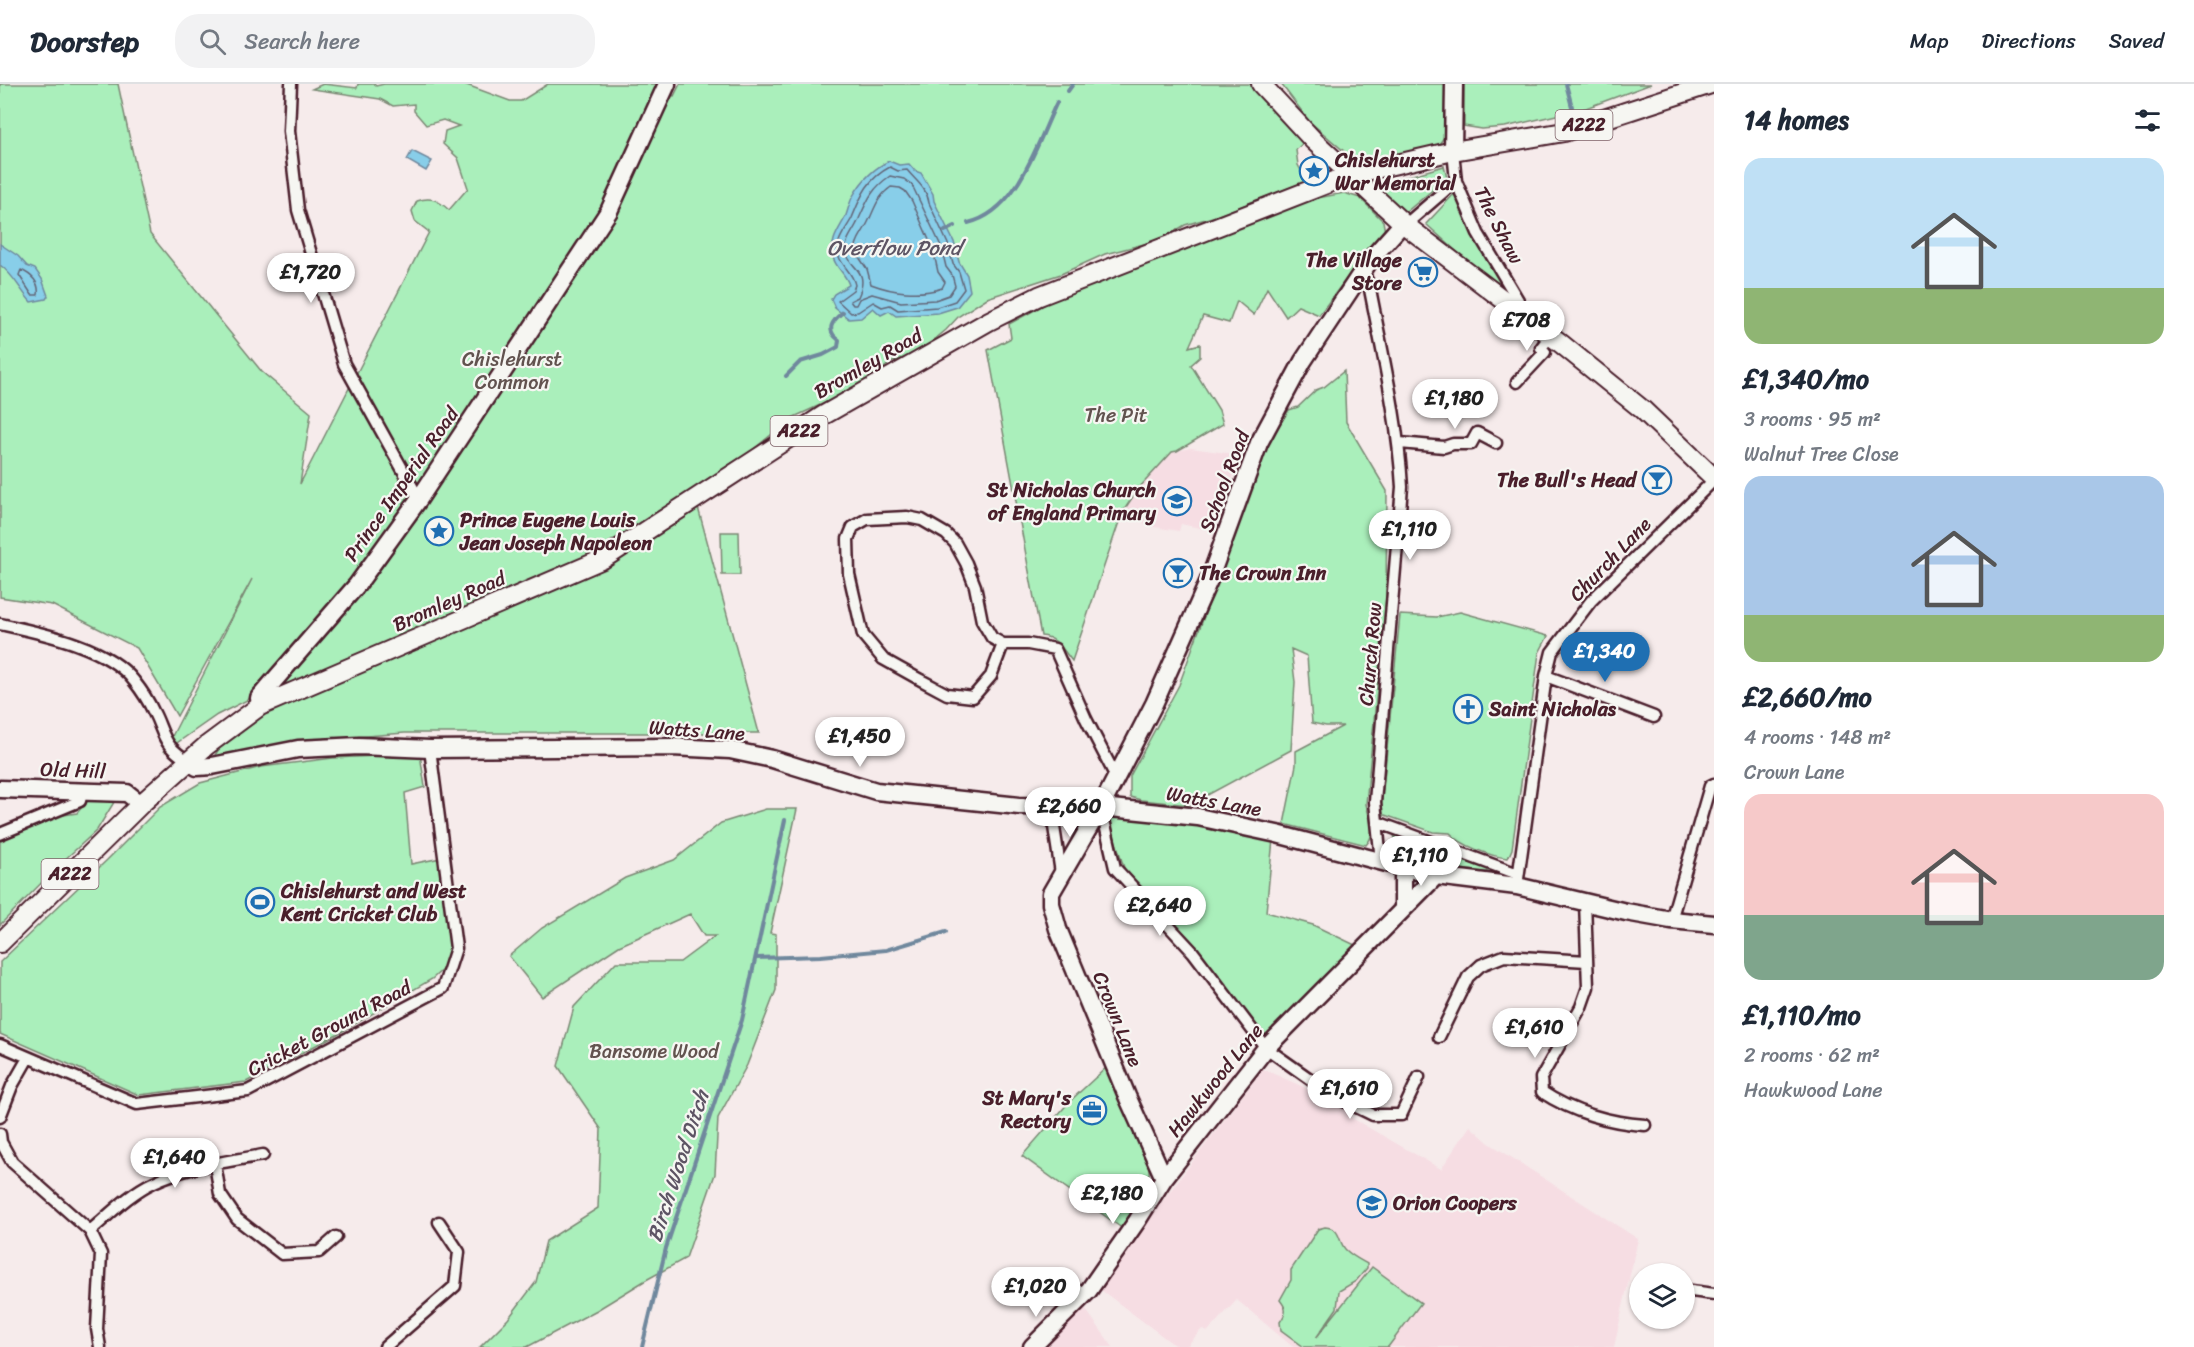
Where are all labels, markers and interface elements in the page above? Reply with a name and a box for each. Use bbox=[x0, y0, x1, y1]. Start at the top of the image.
search box bbox=[175, 14, 595, 68]
text: Doorstep bbox=[30, 17, 139, 66]
text: Search here bbox=[244, 22, 360, 61]
text: Map bbox=[1910, 22, 1948, 60]
text: Directions bbox=[1981, 22, 2076, 60]
text: Saved bbox=[2109, 22, 2164, 60]
icon: search bbox=[196, 25, 229, 58]
text: 14 homes bbox=[1744, 97, 1849, 143]
icon: filters bbox=[2131, 104, 2164, 137]
road number: A222 bbox=[1556, 110, 1612, 140]
place label: Chislehurst War Memorial bbox=[1334, 143, 1457, 201]
place icon: Chislehurst War Memorial bbox=[1298, 155, 1330, 187]
street label: The Shaw bbox=[1464, 180, 1533, 271]
icon: home bbox=[1900, 197, 2008, 305]
water label: Overflow Pond bbox=[827, 229, 967, 267]
place label: The Village Store bbox=[1306, 243, 1403, 301]
pin: £1,720 bbox=[262, 253, 360, 304]
text: £1,720 bbox=[281, 255, 341, 290]
supermarket icon: The Village Store bbox=[1407, 256, 1439, 288]
pin: £708 bbox=[1491, 301, 1563, 352]
text: £708 bbox=[1504, 303, 1550, 338]
street label: Bromley Road bbox=[807, 317, 930, 409]
park label: Chislehurst Common bbox=[462, 342, 562, 400]
text: £1,340/mo bbox=[1744, 356, 1869, 402]
pin: £1,180 bbox=[1406, 379, 1504, 430]
text: £1,180 bbox=[1426, 381, 1484, 416]
street label: Prince Imperial Road bbox=[335, 398, 469, 569]
park label: The Pit bbox=[1084, 398, 1148, 433]
text: 3 rooms · 95 m² bbox=[1744, 402, 1881, 437]
road number: A222 bbox=[770, 416, 828, 446]
street label: School Road bbox=[1189, 424, 1260, 537]
text: Walnut Tree Close bbox=[1744, 437, 1899, 472]
place label: The Bull's Head bbox=[1497, 463, 1637, 498]
bar icon: The Bull's Head bbox=[1641, 464, 1673, 496]
place label: St Nicholas Church of England Primary bbox=[986, 473, 1157, 531]
school or university icon: St Nicholas Church of England Primary bbox=[1161, 485, 1193, 517]
place label: Prince Eugene Louis Jean Joseph Napoleon bbox=[459, 503, 652, 561]
street label: Church Lane bbox=[1561, 508, 1660, 610]
pin: £1,110 bbox=[1361, 510, 1459, 561]
text: £1,110 bbox=[1383, 512, 1437, 547]
place icon: Prince Eugene Louis Jean Joseph Napoleon bbox=[423, 515, 455, 547]
icon: home bbox=[1900, 515, 2008, 623]
place label: The Crown Inn bbox=[1199, 556, 1326, 591]
bar icon: The Crown Inn bbox=[1162, 557, 1194, 589]
street label: Bromley Road bbox=[387, 560, 513, 642]
street label: Church Row bbox=[1349, 601, 1392, 707]
pin: £1,340 bbox=[1556, 632, 1654, 683]
text: £1,340 bbox=[1575, 634, 1635, 669]
text: £2,660/mo bbox=[1744, 674, 1872, 720]
place label: Saint Nicholas bbox=[1488, 692, 1617, 727]
church icon: Saint Nicholas bbox=[1452, 693, 1484, 725]
street label: Watts Lane bbox=[648, 710, 746, 751]
pin: £1,450 bbox=[811, 717, 909, 768]
text: £1,450 bbox=[829, 719, 891, 754]
text: 4 rooms · 148 m² bbox=[1744, 720, 1891, 755]
street label: Old Hill bbox=[40, 752, 108, 789]
text: Crown Lane bbox=[1744, 755, 1844, 790]
street label: Watts Lane bbox=[1164, 776, 1265, 827]
pin: £2,660 bbox=[1021, 787, 1119, 838]
text: £2,660 bbox=[1039, 789, 1101, 824]
icon: home bbox=[1900, 833, 2008, 941]
pin: £1,110 bbox=[1372, 836, 1470, 887]
text: £1,110 bbox=[1394, 838, 1448, 873]
road number: A222 bbox=[42, 859, 98, 889]
place label: Chislehurst and West Kent Cricket Club bbox=[280, 874, 467, 932]
sports icon: Chislehurst and West Kent Cricket Club bbox=[244, 886, 276, 918]
pin: £2,640 bbox=[1111, 886, 1209, 937]
text: £2,640 bbox=[1128, 888, 1192, 923]
street label: Crown Lane bbox=[1083, 966, 1153, 1073]
street label: Cricket Ground Road bbox=[241, 970, 419, 1087]
text: £1,110/mo bbox=[1744, 992, 1861, 1038]
pin: £1,610 bbox=[1486, 1008, 1584, 1059]
text: £1,610 bbox=[1506, 1010, 1564, 1045]
street label: Hawkwood Lane bbox=[1158, 1015, 1273, 1145]
park label: Bansome Wood bbox=[589, 1034, 720, 1069]
text: 2 rooms · 62 m² bbox=[1744, 1038, 1880, 1073]
pin: £1,610 bbox=[1301, 1069, 1399, 1120]
text: £1,610 bbox=[1321, 1071, 1379, 1106]
text: Hawkwood Lane bbox=[1744, 1073, 1883, 1108]
place label: St Mary's Rectory bbox=[981, 1081, 1072, 1139]
water label: Birch Wood Ditch bbox=[636, 1083, 721, 1247]
office icon: St Mary's Rectory bbox=[1076, 1094, 1108, 1126]
pin: £1,640 bbox=[126, 1138, 224, 1189]
text: £1,640 bbox=[144, 1140, 206, 1175]
pin: £2,180 bbox=[1064, 1174, 1162, 1225]
text: £2,180 bbox=[1083, 1176, 1143, 1211]
place label: Orion Coopers bbox=[1393, 1186, 1517, 1221]
school or university icon: Orion Coopers bbox=[1356, 1187, 1388, 1219]
map controls bbox=[1629, 1263, 1695, 1329]
button: layers bbox=[1629, 1263, 1695, 1329]
pin: £1,020 bbox=[987, 1267, 1085, 1318]
text: £1,020 bbox=[1005, 1269, 1067, 1304]

